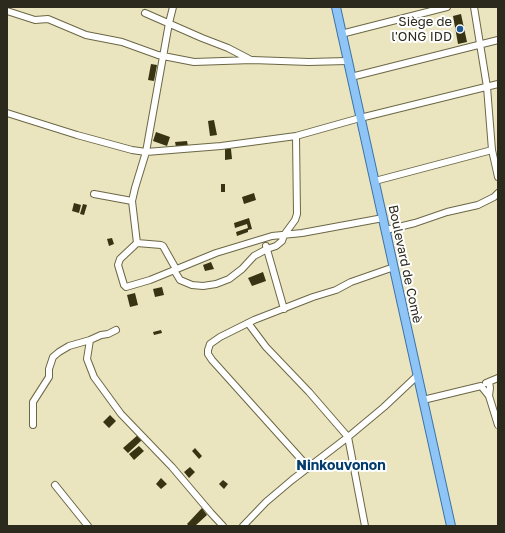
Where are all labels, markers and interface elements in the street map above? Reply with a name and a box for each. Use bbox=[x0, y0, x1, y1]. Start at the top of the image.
place label: Siège de l'ONG IDD bbox=[391, 14, 452, 45]
marker: Siège de l'ONG IDD bbox=[455, 24, 465, 34]
street label: Boulevard de Comè bbox=[385, 203, 425, 325]
district label: Ninkouvonon bbox=[296, 458, 386, 474]

